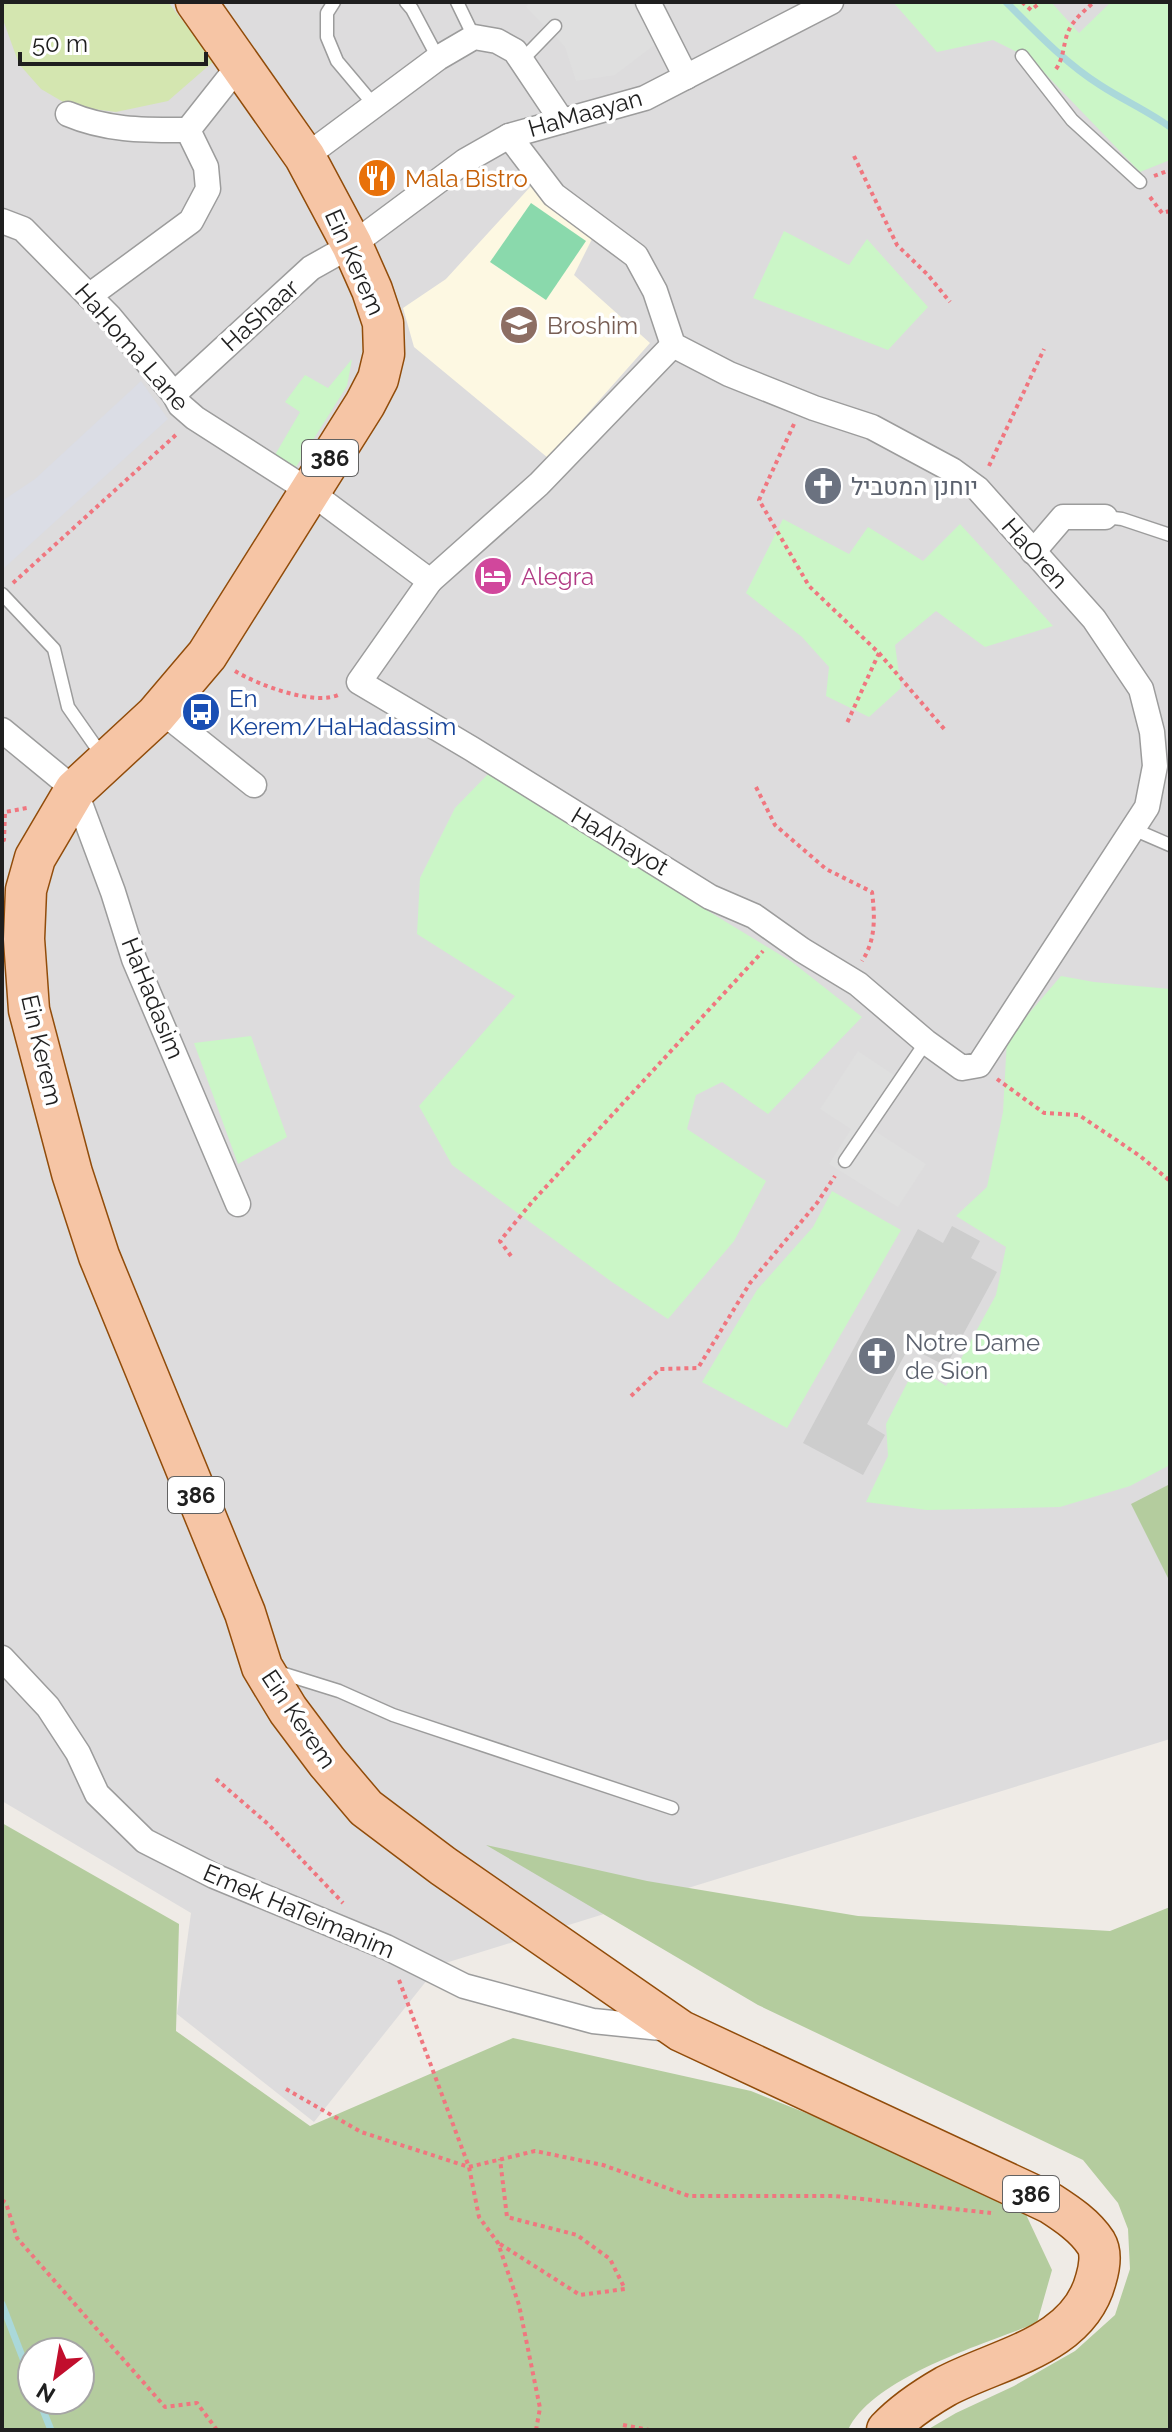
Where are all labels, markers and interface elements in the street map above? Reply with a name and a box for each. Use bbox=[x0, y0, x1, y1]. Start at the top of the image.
scale bar bbox=[20, 16, 206, 66]
text: 50 m bbox=[32, 29, 88, 58]
street label: HaMaayan bbox=[525, 83, 645, 143]
restaurant icon: Mala Bistro bbox=[356, 157, 398, 199]
place label: Mala Bistro bbox=[405, 164, 528, 193]
street label: Ein Kerem bbox=[319, 205, 391, 319]
street label: HaShaar bbox=[215, 272, 305, 357]
street label: HaHoma Lane bbox=[69, 278, 195, 416]
school or university icon: Broshim bbox=[498, 304, 540, 346]
place label: Broshim bbox=[547, 311, 638, 340]
road number: 386 bbox=[302, 440, 358, 476]
church icon: יוחנן המטביל bbox=[802, 465, 844, 507]
place label: יוחנן המטביל bbox=[851, 472, 978, 501]
street label: HaOren bbox=[996, 512, 1074, 594]
hotel icon: Alegra bbox=[472, 555, 514, 597]
place label: Alegra bbox=[521, 562, 594, 591]
place label: En Kerem/HaHadassim bbox=[229, 684, 456, 741]
bus stop icon: En Kerem/HaHadassim bbox=[180, 691, 222, 733]
street label: HaAhayot bbox=[566, 801, 674, 881]
street label: HaHadasim bbox=[116, 933, 190, 1063]
street label: Ein Kerem bbox=[15, 992, 69, 1108]
place label: Notre Dame de Sion bbox=[905, 1328, 1040, 1385]
church icon: Notre Dame de Sion bbox=[856, 1335, 898, 1377]
road number: 386 bbox=[168, 1477, 224, 1513]
street label: Ein Kerem bbox=[255, 1664, 343, 1774]
street label: Emek HaTeimanim bbox=[199, 1858, 399, 1964]
road number: 386 bbox=[1003, 2176, 1059, 2212]
north arrow bbox=[16, 2336, 96, 2416]
text: N bbox=[32, 2378, 60, 2409]

